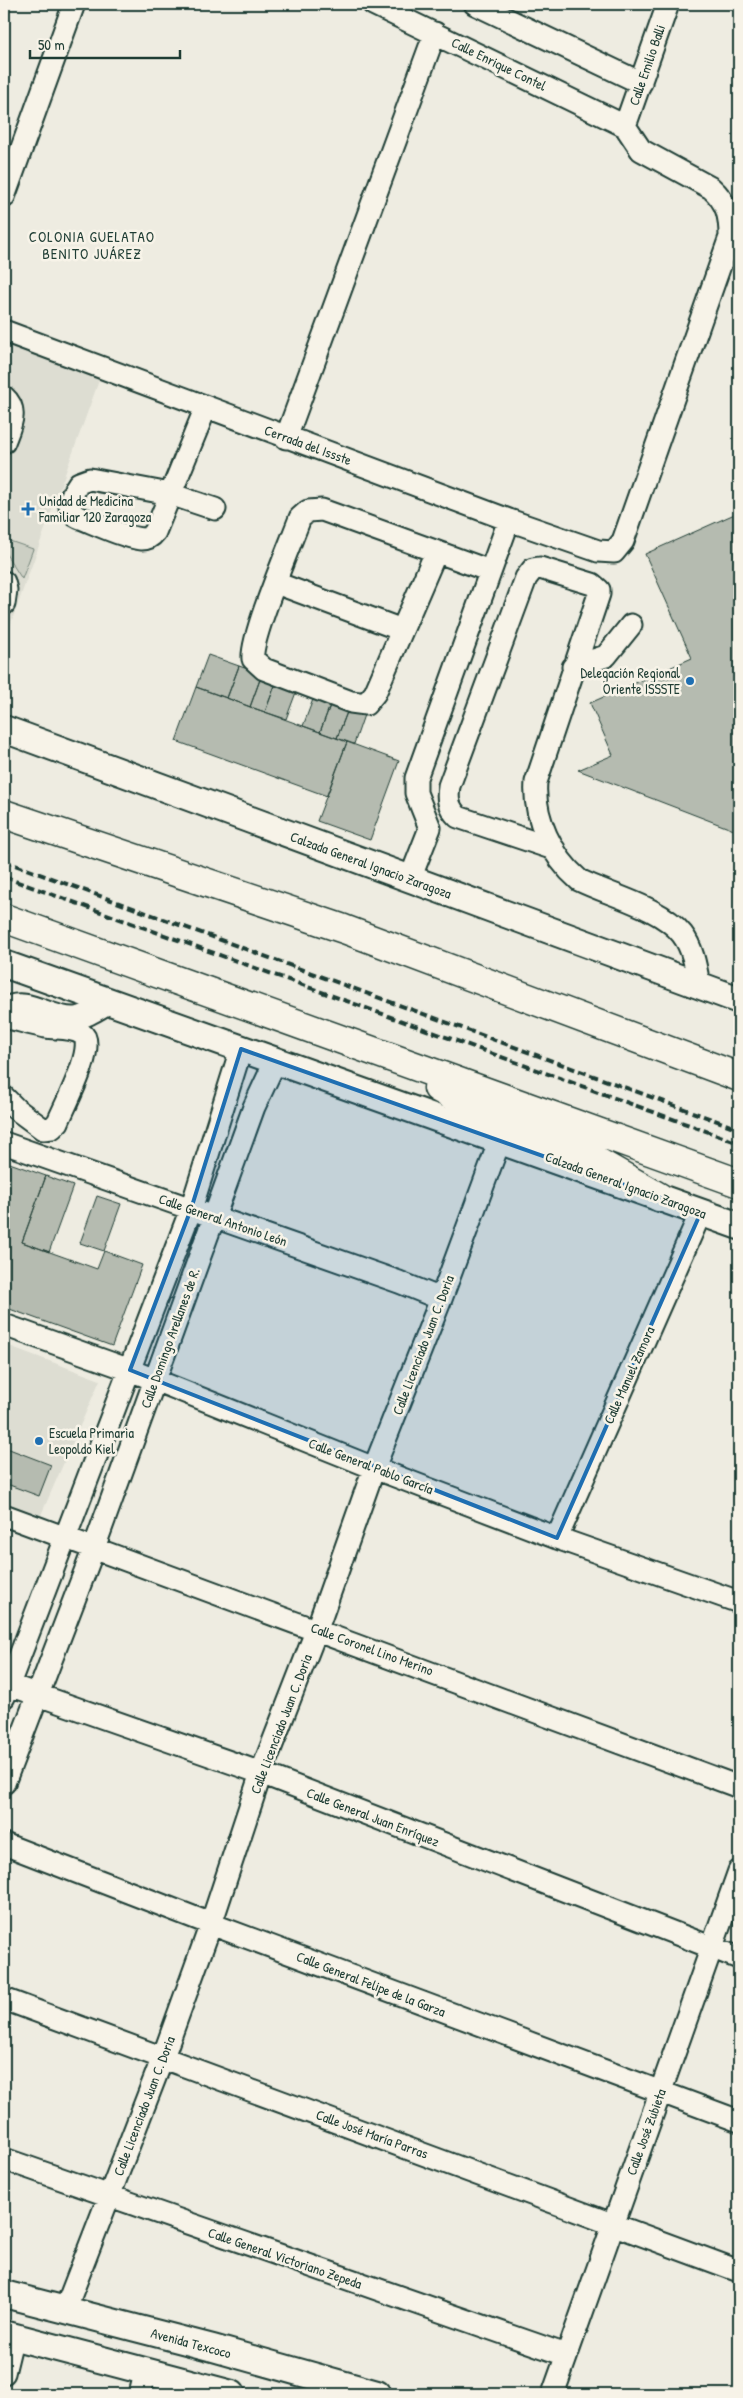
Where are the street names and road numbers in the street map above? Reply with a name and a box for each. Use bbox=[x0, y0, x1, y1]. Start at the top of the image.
street label: Calle Emilio Balli bbox=[624, 22, 669, 108]
street label: Calle Enrique Contel bbox=[448, 32, 550, 96]
street label: Cerrada del Issste bbox=[262, 420, 355, 469]
street label: Calzada General Ignacio Zaragoza bbox=[288, 827, 455, 904]
street label: Calzada General Ignacio Zaragoza bbox=[543, 1147, 710, 1224]
street label: Calle General Antonio León bbox=[156, 1189, 290, 1250]
street label: Calle Domingo Arellanes de R. bbox=[135, 1265, 205, 1411]
street label: Calle Licenciado Juan C. Doria bbox=[387, 1272, 458, 1417]
street label: Calle Manuel Zamora bbox=[599, 1323, 659, 1427]
street label: Calle General Pablo García bbox=[306, 1433, 437, 1498]
street label: Calle Coronel Lino Merino bbox=[308, 1618, 436, 1680]
street label: Calle Licenciado Juan C. Doria bbox=[245, 1651, 316, 1796]
street label: Calle General Juan Enríquez bbox=[304, 1782, 442, 1852]
street label: Calle General Felipe de la Garza bbox=[294, 1946, 449, 2022]
street label: Calle Licenciado Juan C. Doria bbox=[108, 2033, 179, 2178]
street label: Calle José Zubieta bbox=[621, 2086, 670, 2178]
street label: Calle José María Parras bbox=[314, 2104, 431, 2163]
street label: Calle General Victoriano Zepeda bbox=[205, 2222, 365, 2294]
street label: Avenida Texcoco bbox=[149, 2323, 234, 2362]

